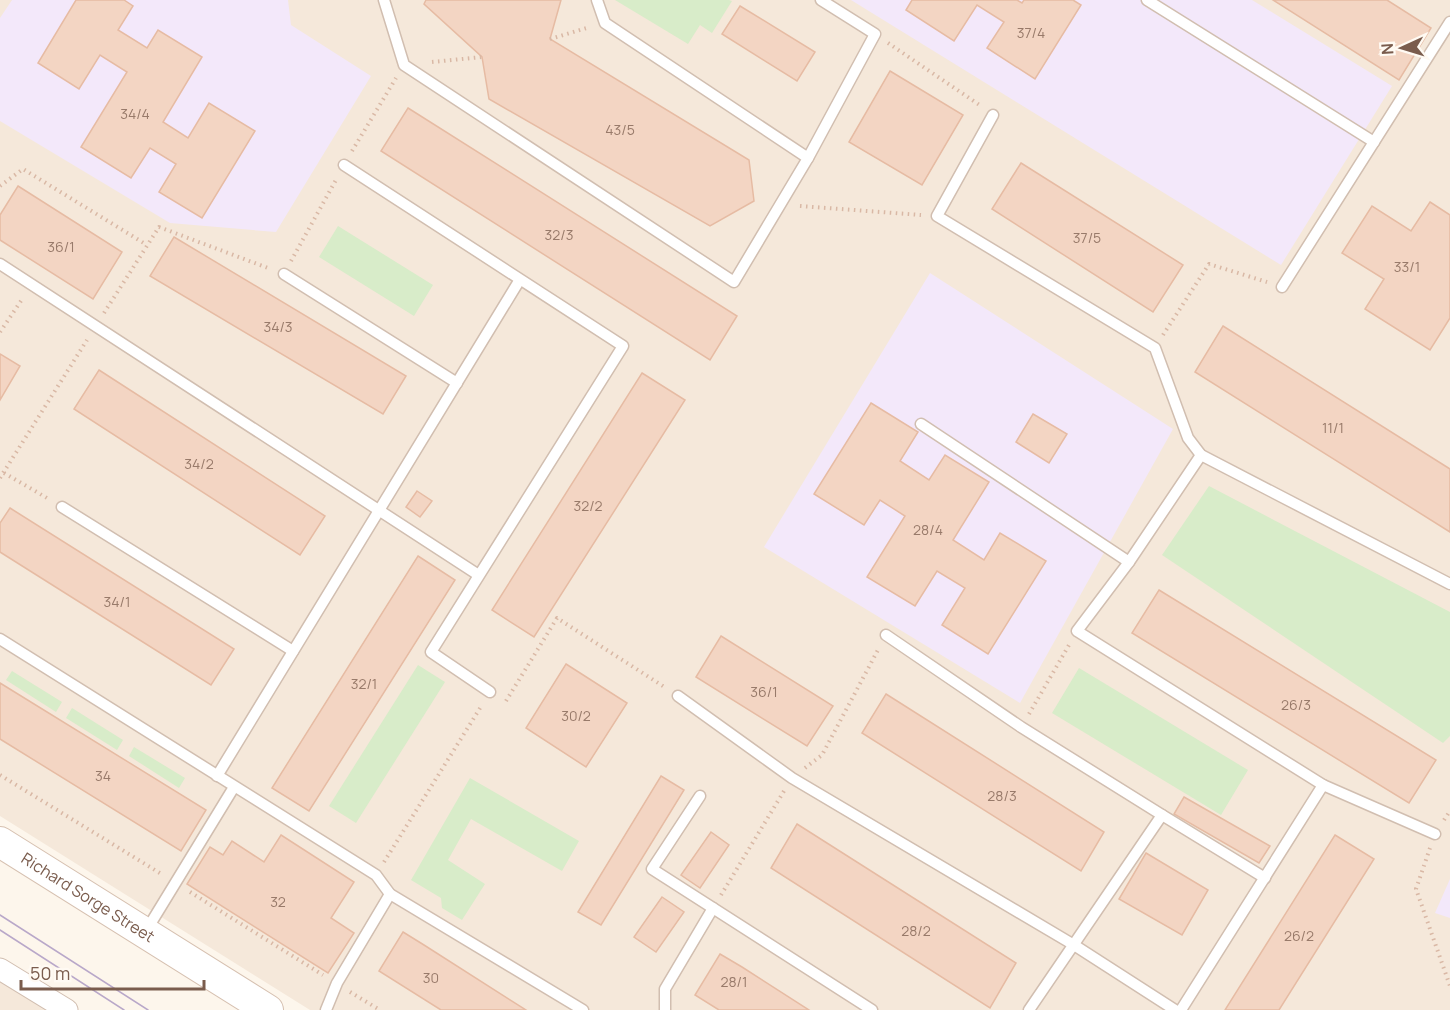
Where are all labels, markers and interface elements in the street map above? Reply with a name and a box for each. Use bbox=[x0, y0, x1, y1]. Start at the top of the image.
north arrow bbox=[1372, 18, 1432, 78]
house number: 37/4 bbox=[1017, 23, 1045, 42]
text: N bbox=[1376, 43, 1398, 56]
house number: 34/4 bbox=[120, 104, 150, 123]
house number: 43/5 bbox=[605, 120, 635, 139]
house number: 32/3 bbox=[545, 225, 573, 244]
house number: 37/5 bbox=[1073, 228, 1101, 247]
house number: 36/1 bbox=[47, 237, 75, 256]
house number: 33/1 bbox=[1394, 257, 1420, 276]
house number: 34/3 bbox=[263, 317, 293, 336]
house number: 11/1 bbox=[1322, 418, 1344, 437]
house number: 34/2 bbox=[184, 454, 214, 473]
house number: 32/2 bbox=[573, 496, 603, 515]
house number: 28/4 bbox=[913, 520, 943, 539]
house number: 34/1 bbox=[104, 592, 130, 611]
house number: 32/1 bbox=[351, 674, 377, 693]
house number: 36/1 bbox=[750, 682, 778, 701]
house number: 26/3 bbox=[1281, 695, 1311, 714]
house number: 30/2 bbox=[561, 706, 591, 725]
house number: 34 bbox=[95, 766, 111, 785]
house number: 28/3 bbox=[987, 786, 1017, 805]
street label: Richard Sorge Street bbox=[17, 847, 159, 947]
house number: 32 bbox=[270, 892, 286, 911]
house number: 28/2 bbox=[901, 921, 931, 940]
house number: 26/2 bbox=[1284, 926, 1314, 945]
scale bar bbox=[21, 953, 204, 991]
text: 50 m bbox=[30, 961, 70, 985]
house number: 30 bbox=[423, 968, 439, 987]
house number: 28/1 bbox=[721, 972, 748, 991]

